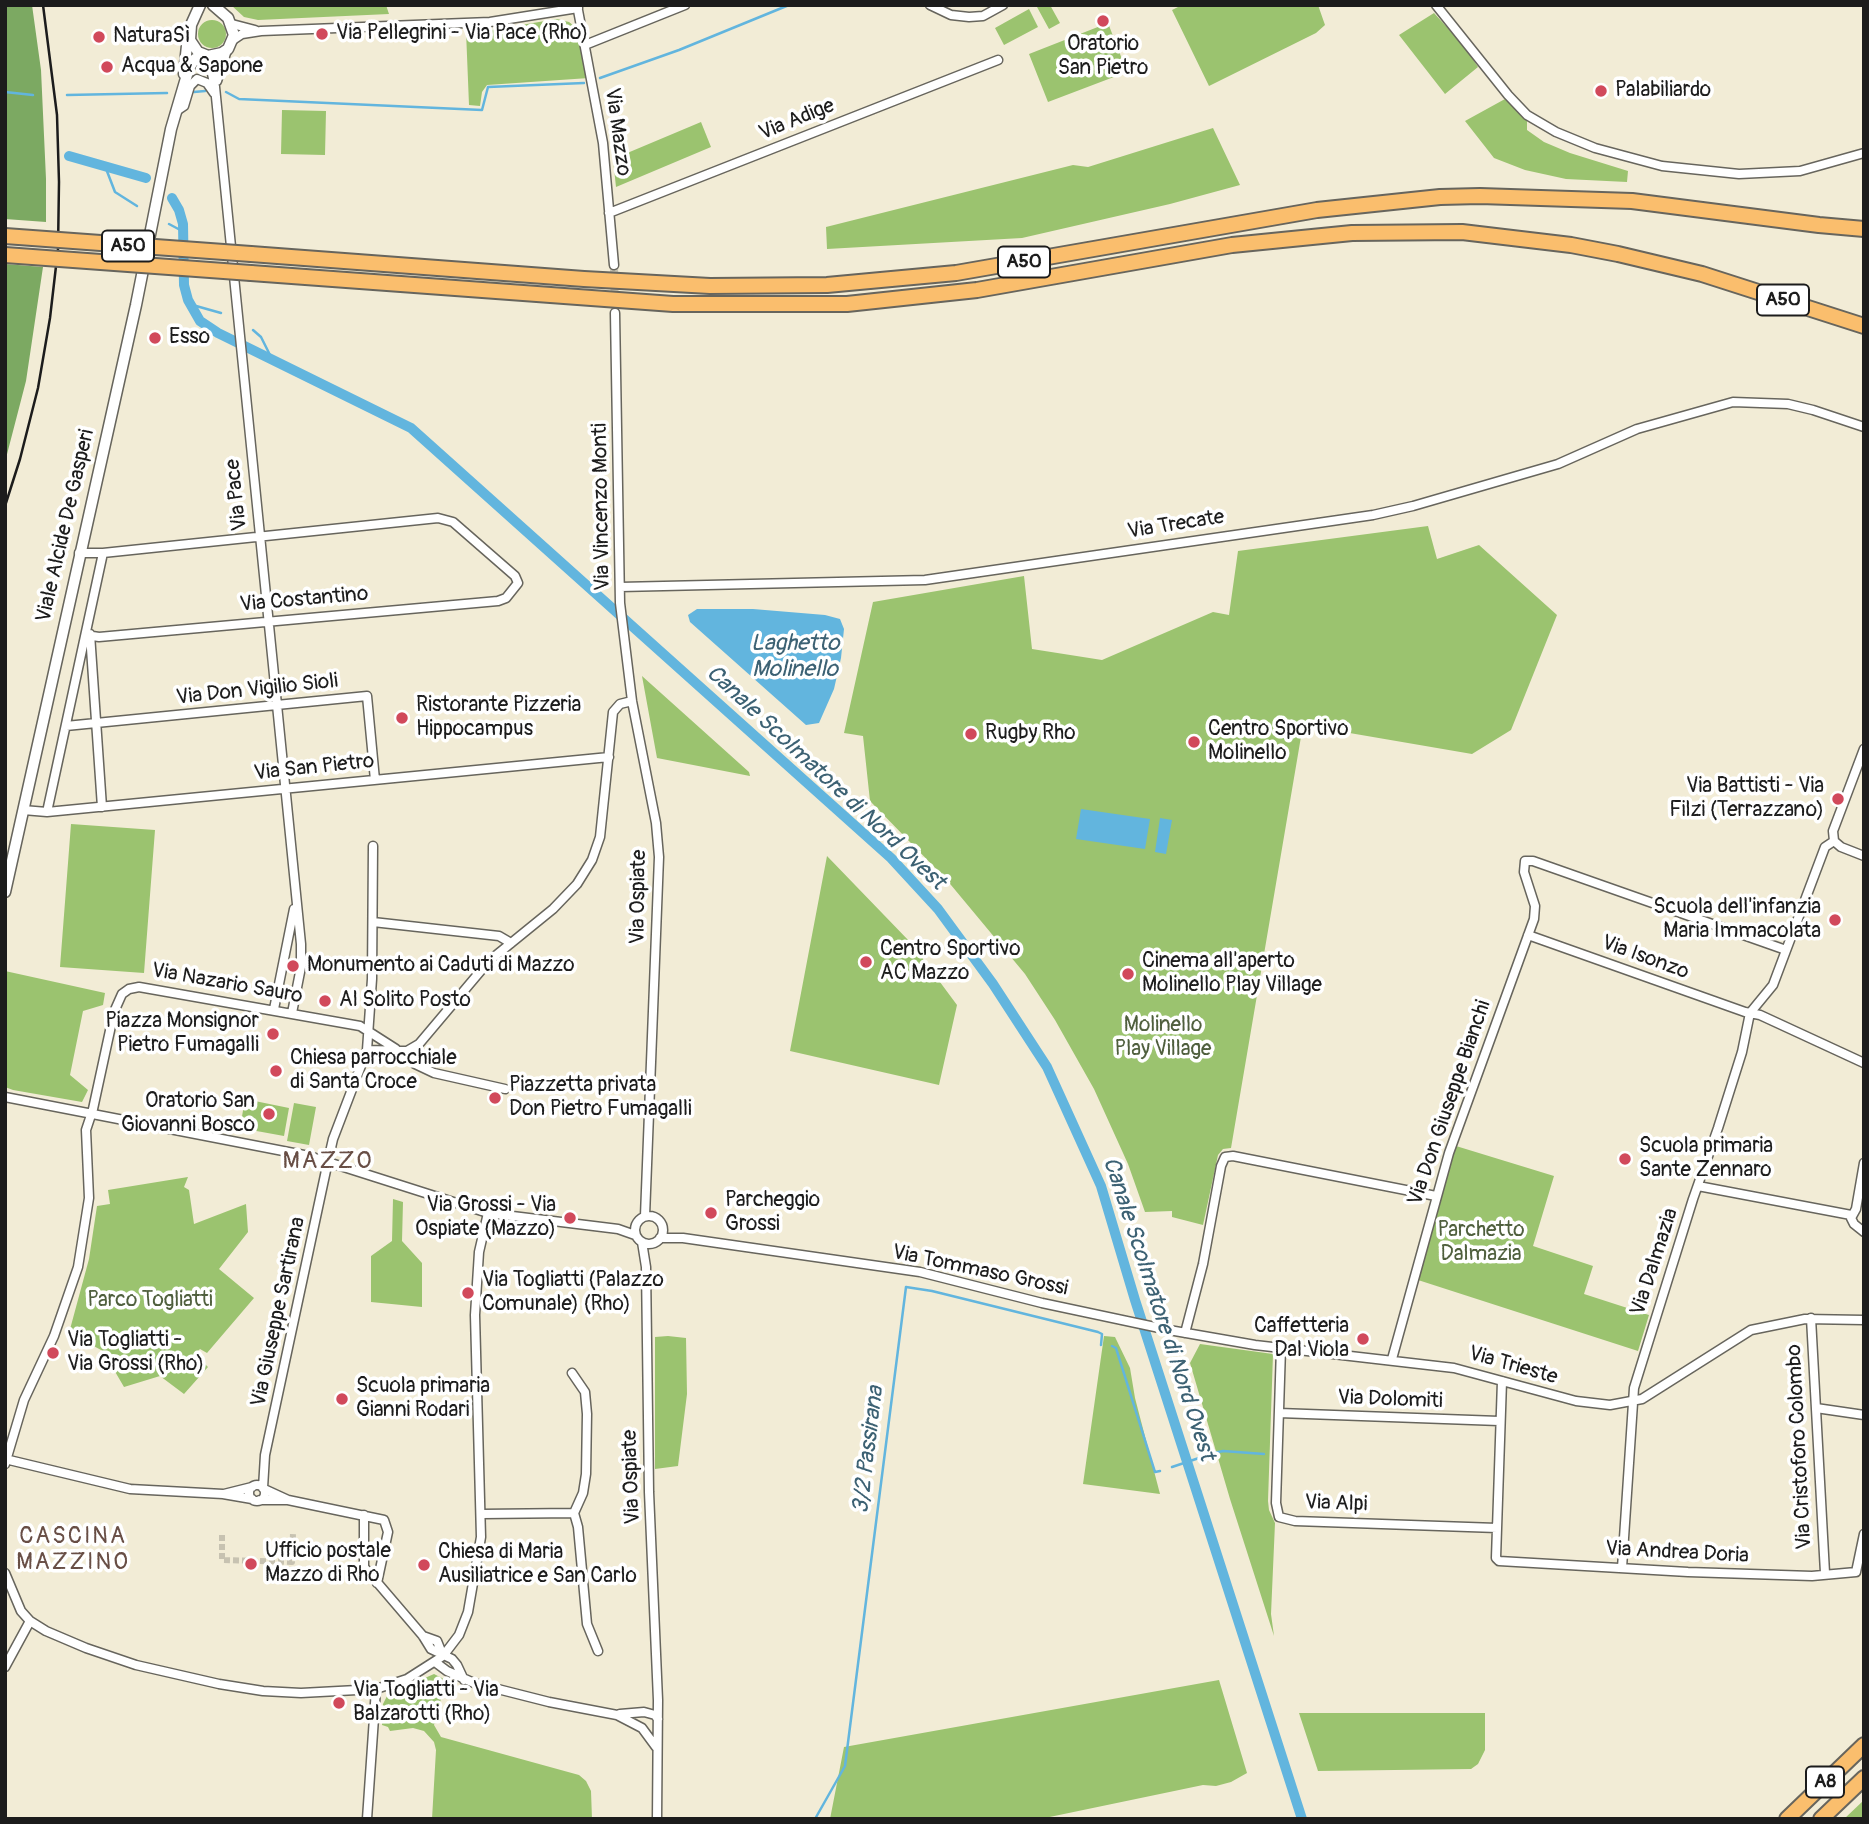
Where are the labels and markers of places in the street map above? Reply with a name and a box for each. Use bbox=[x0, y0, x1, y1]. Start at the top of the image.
marker: Oratorio San Pietro bbox=[1095, 13, 1111, 29]
place label: Via Pellegrini - Via Pace (Rho) bbox=[336, 21, 588, 47]
place label: NaturaSì bbox=[113, 24, 190, 50]
marker: Via Pellegrini - Via Pace (Rho) bbox=[314, 26, 330, 42]
marker: NaturaSì bbox=[91, 29, 107, 45]
place label: Oratorio San Pietro bbox=[1058, 32, 1148, 82]
place label: Acqua & Sapone bbox=[121, 54, 263, 80]
marker: Acqua & Sapone bbox=[99, 59, 115, 75]
place label: Palabiliardo bbox=[1615, 78, 1711, 104]
marker: Palabiliardo bbox=[1593, 83, 1609, 99]
place label: Esso bbox=[169, 325, 210, 351]
marker: Esso bbox=[147, 330, 163, 346]
place label: Ristorante Pizzeria Hippocampus bbox=[416, 693, 581, 743]
marker: Ristorante Pizzeria Hippocampus bbox=[394, 710, 410, 726]
place label: Centro Sportivo Molinello bbox=[1208, 717, 1348, 767]
place label: Rugby Rho bbox=[985, 721, 1075, 747]
marker: Rugby Rho bbox=[963, 726, 979, 742]
marker: Centro Sportivo Molinello bbox=[1186, 734, 1202, 750]
place label: Via Battisti - Via Filzi (Terrazzano) bbox=[1669, 774, 1824, 824]
marker: Via Battisti - Via Filzi (Terrazzano) bbox=[1830, 791, 1846, 807]
place label: Scuola dell'infanzia Maria Immacolata bbox=[1653, 895, 1821, 945]
marker: Scuola dell'infanzia Maria Immacolata bbox=[1827, 912, 1843, 928]
place label: Centro Sportivo AC Mazzo bbox=[880, 937, 1020, 987]
place label: Cinema all'aperto Molinello Play Village bbox=[1142, 949, 1322, 999]
place label: Monumento ai Caduti di Mazzo bbox=[307, 953, 575, 979]
marker: Centro Sportivo AC Mazzo bbox=[858, 954, 874, 970]
marker: Monumento ai Caduti di Mazzo bbox=[285, 958, 301, 974]
marker: Cinema all'aperto Molinello Play Village bbox=[1120, 966, 1136, 982]
place label: Al Solito Posto bbox=[339, 988, 471, 1014]
marker: Al Solito Posto bbox=[317, 993, 333, 1009]
place label: Piazza Monsignor Pietro Fumagalli bbox=[105, 1009, 259, 1059]
marker: Piazza Monsignor Pietro Fumagalli bbox=[265, 1026, 281, 1042]
place label: Chiesa parrocchiale di Santa Croce bbox=[290, 1046, 457, 1096]
marker: Chiesa parrocchiale di Santa Croce bbox=[268, 1063, 284, 1079]
place label: Piazzetta privata Don Pietro Fumagalli bbox=[509, 1073, 692, 1123]
place label: Oratorio San Giovanni Bosco bbox=[121, 1089, 255, 1139]
marker: Piazzetta privata Don Pietro Fumagalli bbox=[487, 1090, 503, 1106]
marker: Oratorio San Giovanni Bosco bbox=[261, 1106, 277, 1122]
place label: Scuola primaria Sante Zennaro bbox=[1639, 1134, 1773, 1184]
marker: Scuola primaria Sante Zennaro bbox=[1617, 1151, 1633, 1167]
place label: Parcheggio Grossi bbox=[725, 1188, 820, 1238]
place label: Via Grossi - Via Ospiate (Mazzo) bbox=[415, 1193, 556, 1243]
marker: Parcheggio Grossi bbox=[703, 1205, 719, 1221]
marker: Via Grossi - Via Ospiate (Mazzo) bbox=[562, 1210, 578, 1226]
place label: Via Togliatti (Palazzo Comunale) (Rho) bbox=[482, 1268, 664, 1318]
marker: Via Togliatti (Palazzo Comunale) (Rho) bbox=[460, 1285, 476, 1301]
place label: Caffetteria Dal Viola bbox=[1254, 1314, 1349, 1364]
place label: Via Togliatti - Via Grossi (Rho) bbox=[67, 1328, 204, 1378]
marker: Caffetteria Dal Viola bbox=[1355, 1331, 1371, 1347]
marker: Via Togliatti - Via Grossi (Rho) bbox=[45, 1345, 61, 1361]
place label: Scuola primaria Gianni Rodari bbox=[356, 1374, 490, 1424]
marker: Scuola primaria Gianni Rodari bbox=[334, 1391, 350, 1407]
place label: Ufficio postale Mazzo di Rho bbox=[265, 1539, 391, 1589]
place label: Chiesa di Maria Ausiliatrice e San Carlo bbox=[438, 1540, 637, 1590]
marker: Ufficio postale Mazzo di Rho bbox=[243, 1556, 259, 1572]
marker: Chiesa di Maria Ausiliatrice e San Carlo bbox=[416, 1557, 432, 1573]
place label: Via Togliatti - Via Balzarotti (Rho) bbox=[353, 1678, 499, 1728]
marker: Via Togliatti - Via Balzarotti (Rho) bbox=[331, 1695, 347, 1711]

